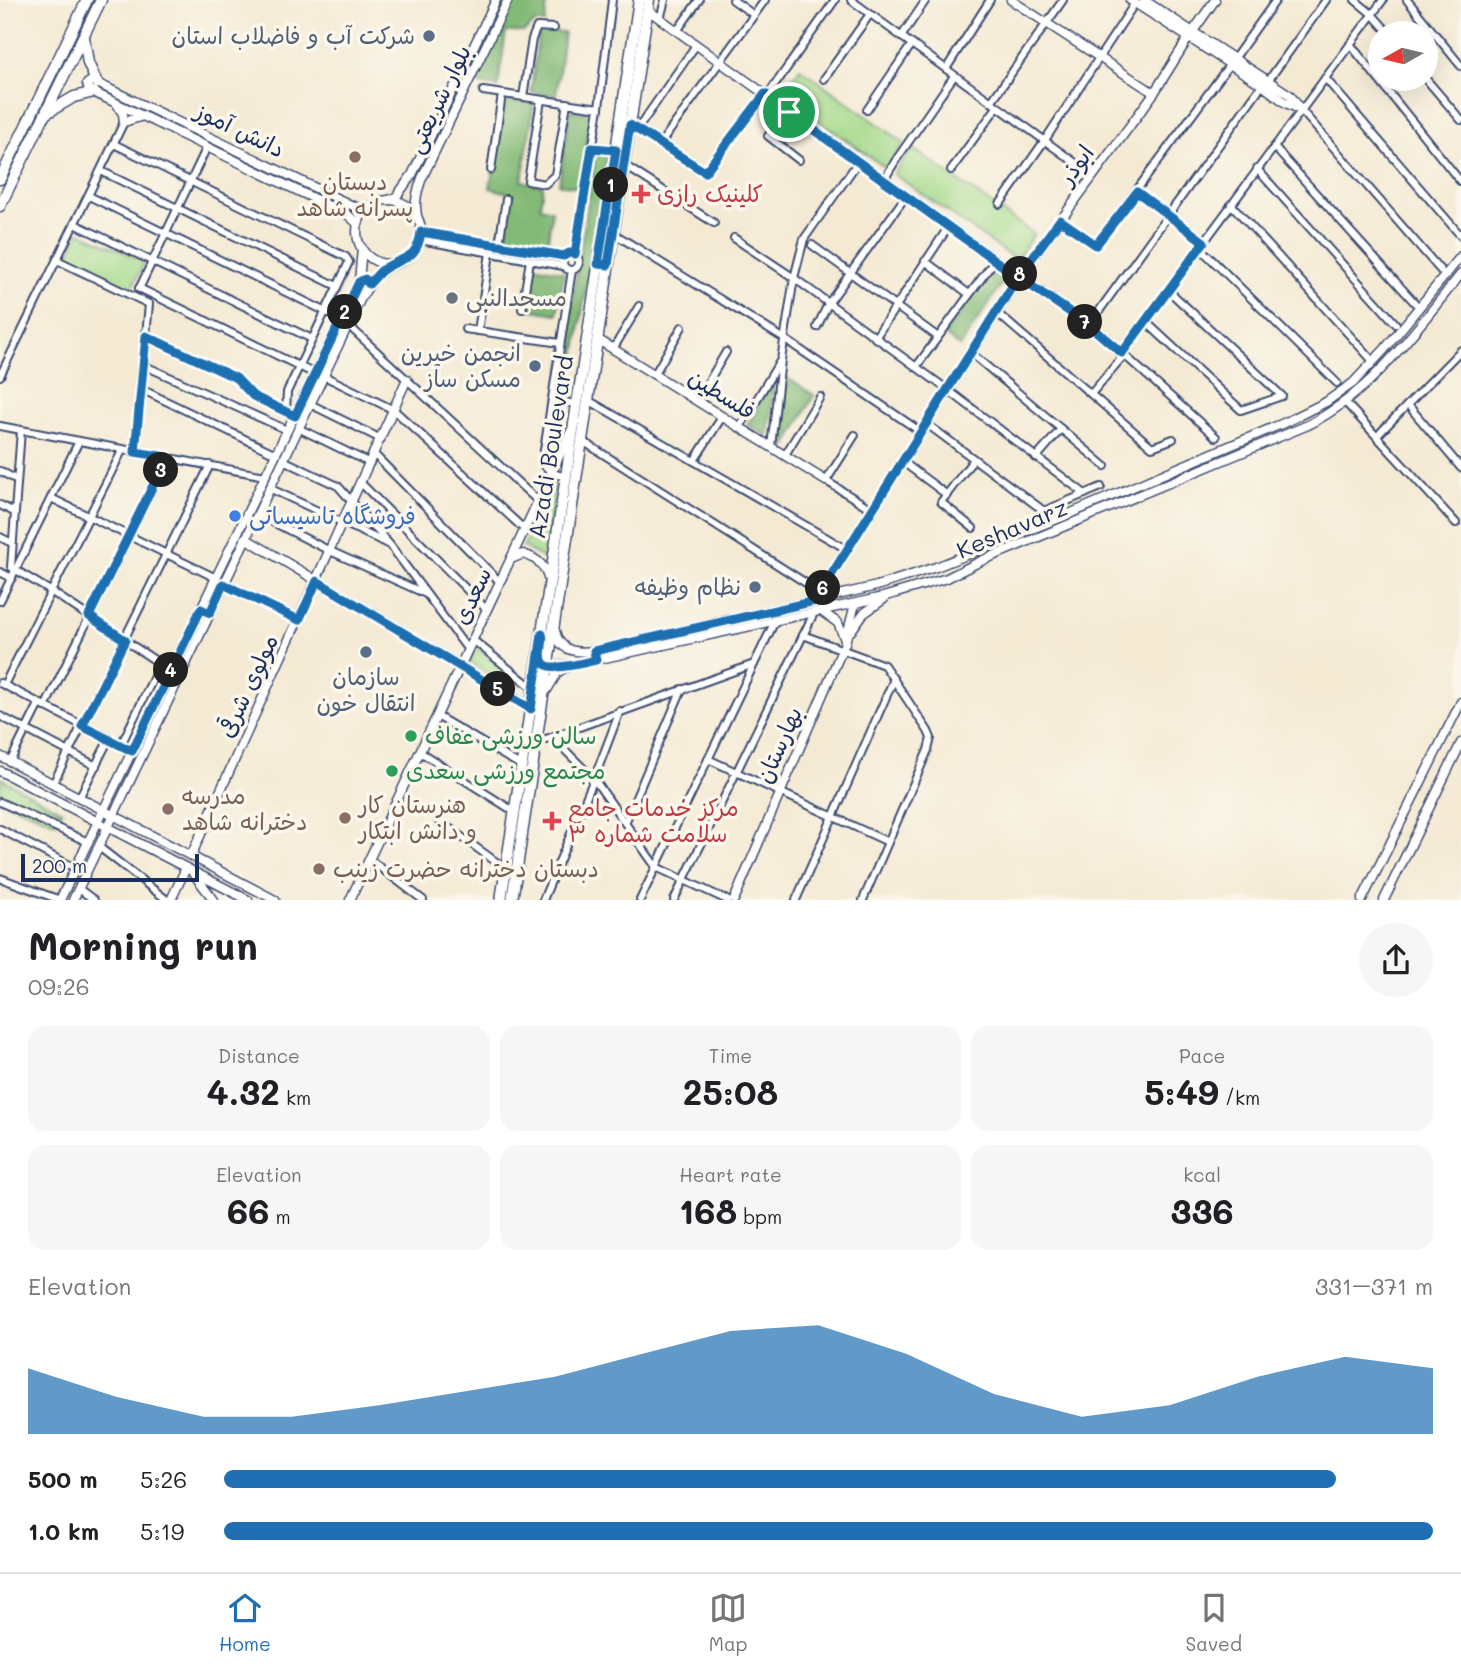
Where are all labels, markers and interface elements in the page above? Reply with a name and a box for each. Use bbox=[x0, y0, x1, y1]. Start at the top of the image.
place label: شرکت آب و فاضلاب استان bbox=[172, 20, 415, 50]
north arrow bbox=[1368, 21, 1438, 91]
map controls bbox=[1368, 21, 1438, 91]
marker: شرکت آب و فاضلاب استان bbox=[421, 28, 437, 44]
street label: بلوار شریعتی bbox=[399, 39, 478, 158]
pin bbox=[759, 82, 819, 142]
icon: arrive bbox=[770, 93, 808, 131]
street label: دانش آموز bbox=[189, 94, 290, 164]
street label: ابوذر bbox=[1049, 138, 1100, 192]
marker: دبستان پسرانه شاهد bbox=[347, 149, 363, 165]
place label: دبستان پسرانه شاهد bbox=[296, 166, 414, 223]
pin: 1 bbox=[594, 168, 628, 202]
text: 1 bbox=[606, 172, 615, 197]
place label: کلینیک رازی bbox=[657, 178, 763, 208]
marker: کلینیک رازی bbox=[631, 184, 651, 204]
pin: 8 bbox=[1002, 256, 1038, 292]
text: 8 bbox=[1014, 261, 1025, 286]
place label: مسجدالنبی bbox=[466, 282, 567, 313]
marker: مسجدالنبی bbox=[444, 290, 460, 306]
pin: 2 bbox=[328, 294, 362, 330]
text: 2 bbox=[339, 299, 350, 324]
pin: 7 bbox=[1068, 304, 1102, 340]
text: 7 bbox=[1079, 309, 1090, 334]
place label: انجمن خیرین مسکن ساز bbox=[401, 337, 521, 393]
street label: Azadi Boulevard bbox=[521, 353, 579, 541]
marker: انجمن خیرین مسکن ساز bbox=[527, 358, 543, 374]
street label: فلسطین bbox=[683, 361, 762, 425]
pin: 3 bbox=[144, 452, 178, 488]
text: 3 bbox=[155, 457, 166, 482]
street label: Keshavarz bbox=[952, 491, 1072, 565]
place label: فروشگاه تاسیساتی bbox=[249, 500, 416, 531]
marker: فروشگاه تاسیساتی bbox=[227, 508, 243, 524]
street label: سعدی bbox=[445, 562, 497, 629]
pin: 6 bbox=[806, 570, 840, 606]
place label: نظام وظیفه bbox=[635, 571, 741, 605]
text: 6 bbox=[817, 575, 828, 600]
marker: نظام وظیفه bbox=[747, 579, 763, 595]
street label: مولوی شرقی bbox=[210, 629, 285, 743]
marker: سازمان انتقال خون bbox=[358, 644, 374, 660]
pin: 4 bbox=[154, 652, 188, 688]
text: 4 bbox=[164, 657, 177, 682]
place label: سازمان انتقال خون bbox=[317, 661, 415, 717]
pin: 5 bbox=[480, 672, 516, 706]
text: 5 bbox=[492, 676, 503, 701]
street label: بهارستان bbox=[748, 702, 808, 788]
place label: سالن ورزشی عفاف bbox=[425, 720, 597, 751]
marker: سالن ورزشی عفاف bbox=[403, 728, 419, 744]
place label: مجتمع ورزشی سعدی bbox=[406, 755, 605, 788]
marker: مجتمع ورزشی سعدی bbox=[384, 763, 400, 779]
place label: مدرسه دخترانه شاهد bbox=[182, 780, 307, 836]
place label: هنرستان کار و دانش ابتکار bbox=[357, 789, 477, 845]
place label: مرکز خدمات جامع سلامت شماره ۳ bbox=[568, 792, 739, 848]
marker: مدرسه دخترانه شاهد bbox=[160, 801, 176, 817]
marker: هنرستان کار و دانش ابتکار bbox=[337, 810, 353, 826]
marker: مرکز خدمات جامع سلامت شماره ۳ bbox=[542, 811, 562, 831]
scale bar bbox=[21, 851, 200, 883]
text: 200 m bbox=[32, 853, 87, 878]
place label: دبستان دخترانه حضرت زینب bbox=[333, 853, 599, 883]
marker: دبستان دخترانه حضرت زینب bbox=[311, 861, 327, 877]
text: Morning run bbox=[28, 920, 258, 970]
button: share bbox=[1359, 923, 1433, 997]
text: 09:26 bbox=[28, 971, 90, 1001]
text: Distance bbox=[218, 1043, 300, 1068]
text: Time bbox=[709, 1043, 752, 1068]
text: Pace bbox=[1179, 1043, 1225, 1068]
text: 4.32 bbox=[206, 1068, 280, 1114]
text: 25:08 bbox=[683, 1068, 778, 1114]
text: 5:49 bbox=[1144, 1068, 1219, 1114]
text: km bbox=[280, 1085, 311, 1110]
text: /km bbox=[1219, 1085, 1260, 1110]
text: Elevation bbox=[216, 1162, 301, 1187]
text: Heart rate bbox=[679, 1162, 782, 1187]
text: kcal bbox=[1183, 1162, 1221, 1187]
text: 66 bbox=[227, 1187, 269, 1233]
text: 168 bbox=[679, 1187, 737, 1233]
text: 336 bbox=[1171, 1187, 1234, 1233]
text: m bbox=[269, 1204, 291, 1229]
text: bpm bbox=[737, 1204, 782, 1229]
text: Elevation bbox=[28, 1271, 131, 1301]
text: 331–371 m bbox=[1315, 1271, 1433, 1301]
text: 500 m bbox=[28, 1464, 98, 1494]
text: 5:26 bbox=[140, 1464, 187, 1494]
text: 1.0 km bbox=[28, 1516, 99, 1546]
text: 5:19 bbox=[140, 1516, 184, 1546]
tab: Home bbox=[219, 1589, 271, 1656]
tab: Map bbox=[709, 1589, 747, 1656]
tab: Saved bbox=[1186, 1589, 1242, 1656]

